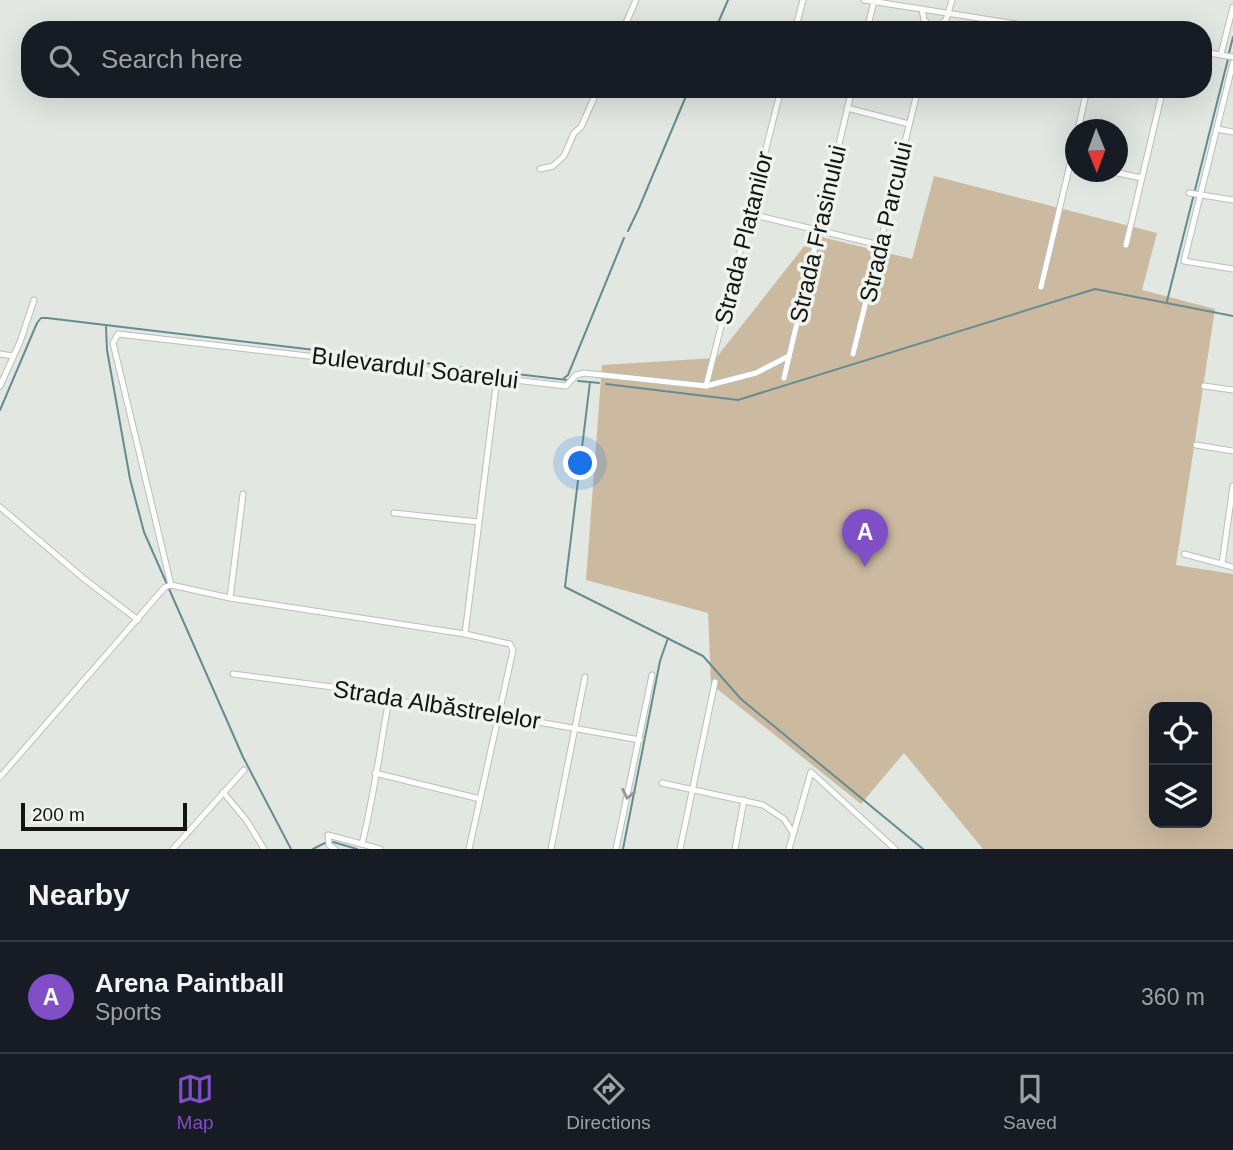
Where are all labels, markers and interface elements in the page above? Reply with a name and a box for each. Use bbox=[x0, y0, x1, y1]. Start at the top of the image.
search box bbox=[21, 21, 1212, 98]
icon: search bbox=[45, 41, 83, 79]
text: Search here bbox=[101, 44, 243, 74]
north arrow bbox=[1065, 119, 1128, 182]
street label: Strada Parcului bbox=[854, 139, 917, 305]
street label: Strada Frasinului bbox=[784, 142, 851, 325]
street label: Strada Platanilor bbox=[709, 149, 778, 327]
street label: Bulevardul Soarelui bbox=[310, 341, 520, 394]
your location bbox=[563, 446, 597, 480]
pin: A bbox=[842, 509, 888, 567]
street label: Strada Albăstrelelor bbox=[332, 675, 543, 734]
map controls bbox=[1149, 702, 1212, 828]
button: locate bbox=[1149, 702, 1212, 765]
button: layers bbox=[1149, 765, 1212, 828]
one-way arrow bbox=[622, 788, 636, 800]
scale bar bbox=[21, 800, 187, 832]
text: 200 m bbox=[32, 804, 85, 825]
text: Nearby bbox=[28, 878, 130, 911]
text: Arena Paintball bbox=[95, 968, 284, 998]
text: A bbox=[43, 984, 59, 1010]
text: 360 m bbox=[1141, 984, 1205, 1010]
text: Sports bbox=[95, 999, 161, 1025]
tab: Map bbox=[176, 1070, 214, 1134]
tab: Directions bbox=[566, 1070, 651, 1134]
tab: Saved bbox=[1003, 1070, 1057, 1134]

